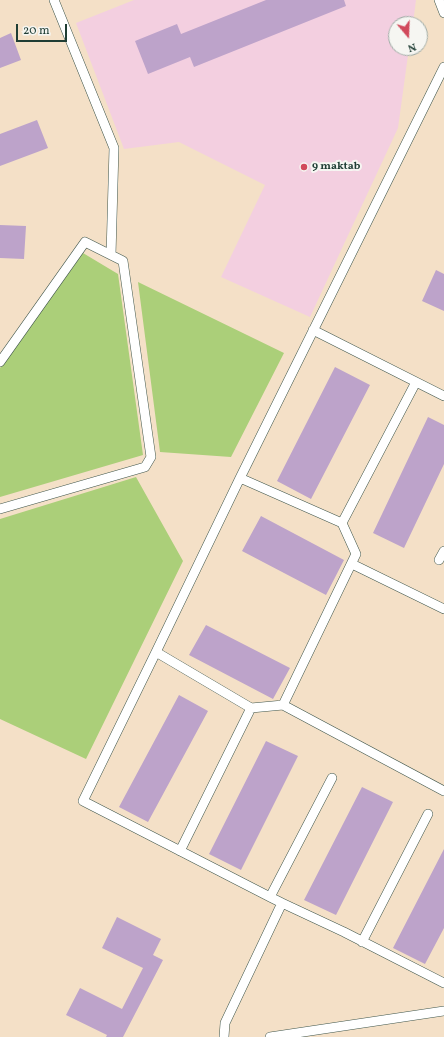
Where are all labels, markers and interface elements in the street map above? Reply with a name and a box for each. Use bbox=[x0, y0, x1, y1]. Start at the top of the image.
scale bar bbox=[18, 16, 69, 42]
north arrow bbox=[388, 16, 428, 56]
text: 20 m bbox=[23, 23, 50, 39]
text: N bbox=[406, 38, 418, 55]
place label: 9 maktab bbox=[312, 160, 360, 174]
marker: 9 maktab bbox=[299, 162, 309, 172]

